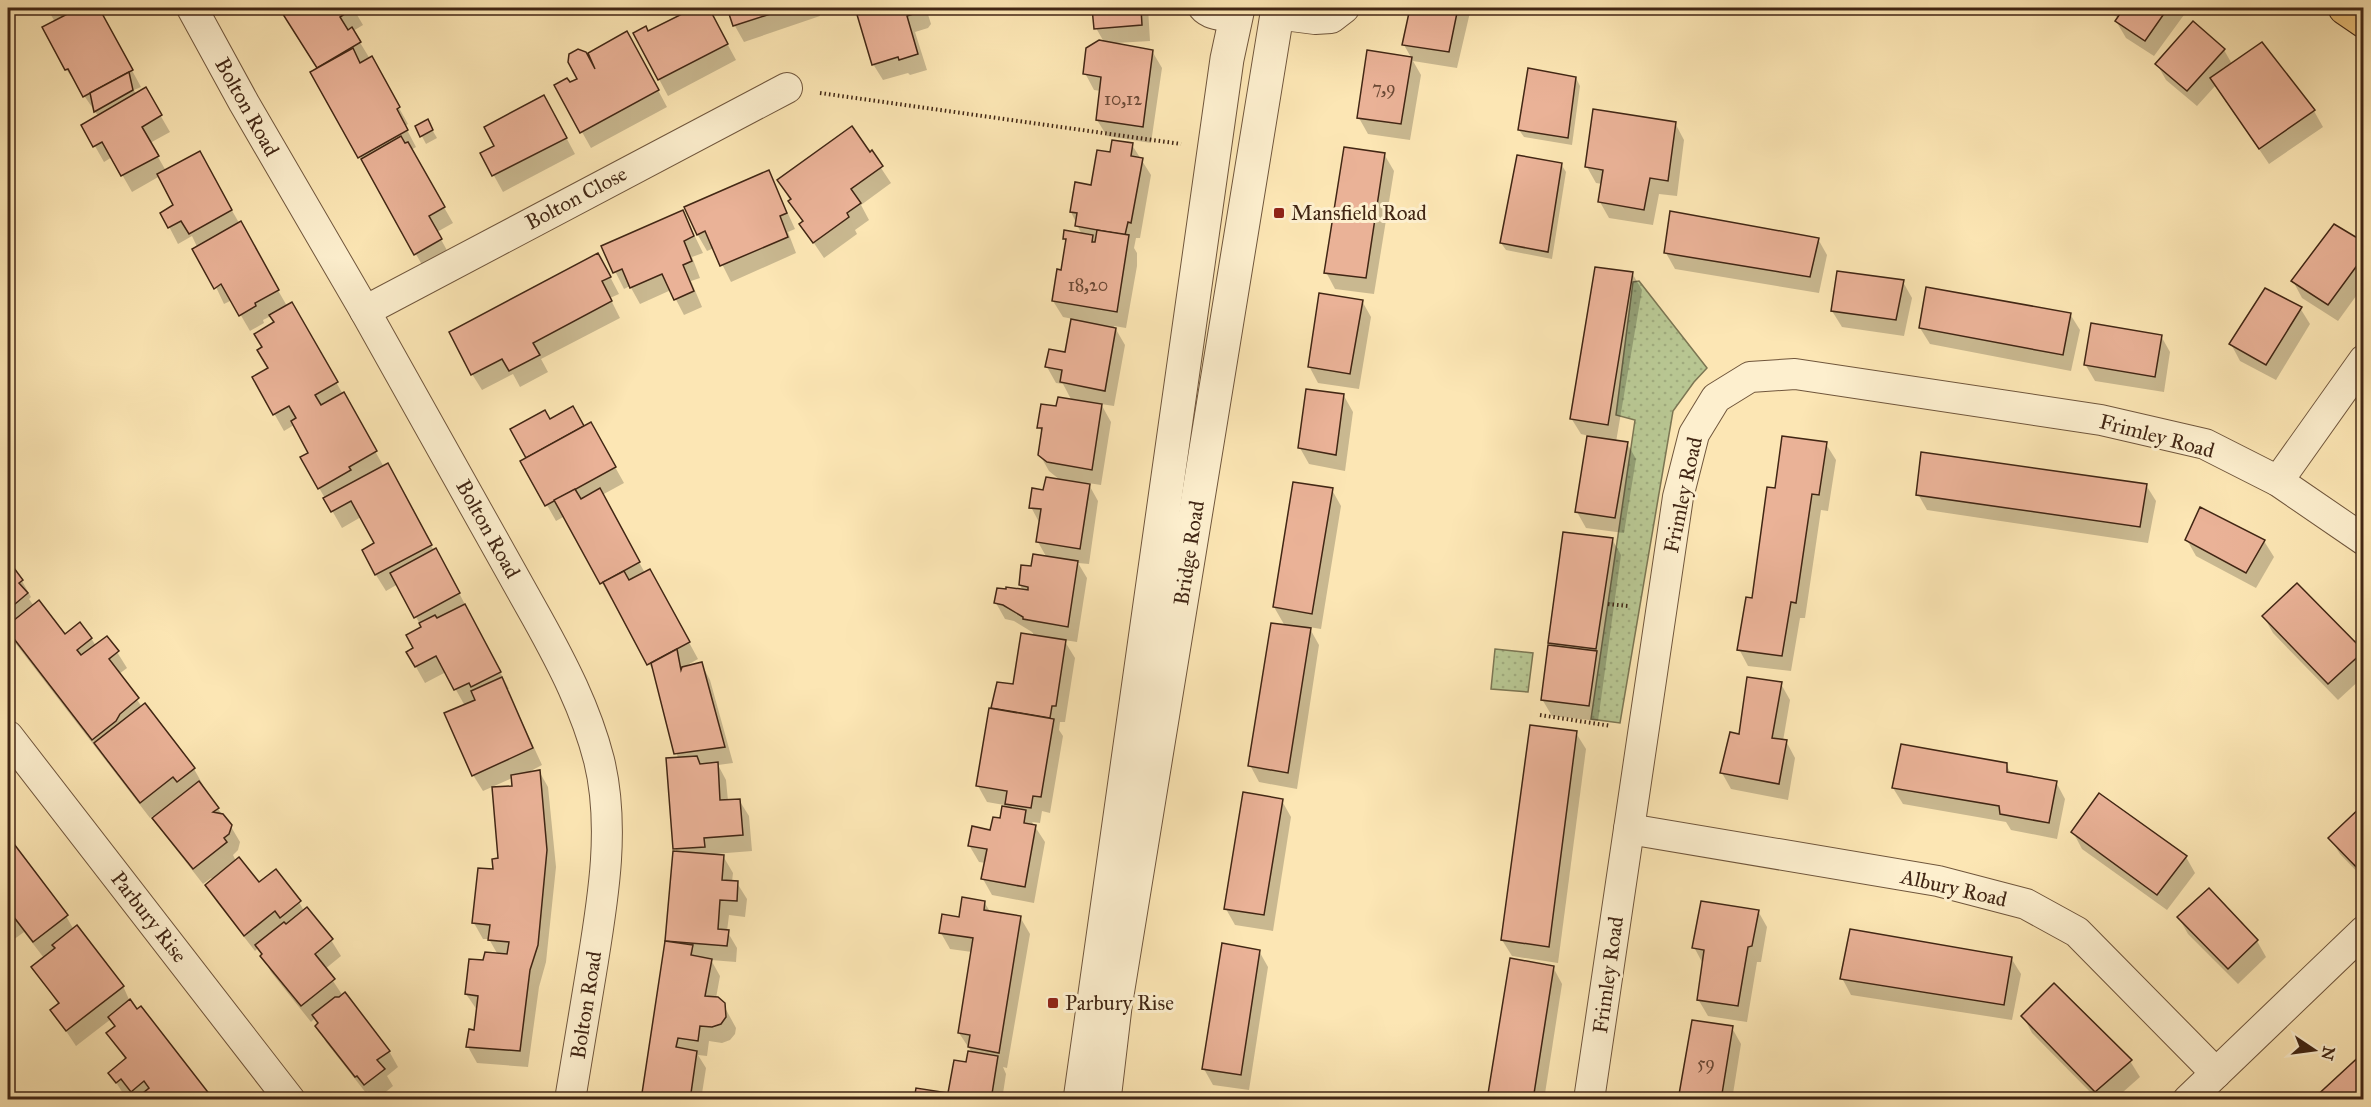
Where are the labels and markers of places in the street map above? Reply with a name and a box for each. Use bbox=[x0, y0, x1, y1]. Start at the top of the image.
place label: Mansfield Road bbox=[1291, 200, 1427, 226]
marker: Mansfield Road bbox=[1272, 206, 1286, 220]
place label: Parbury Rise bbox=[1065, 990, 1174, 1016]
marker: Parbury Rise bbox=[1046, 996, 1060, 1010]

